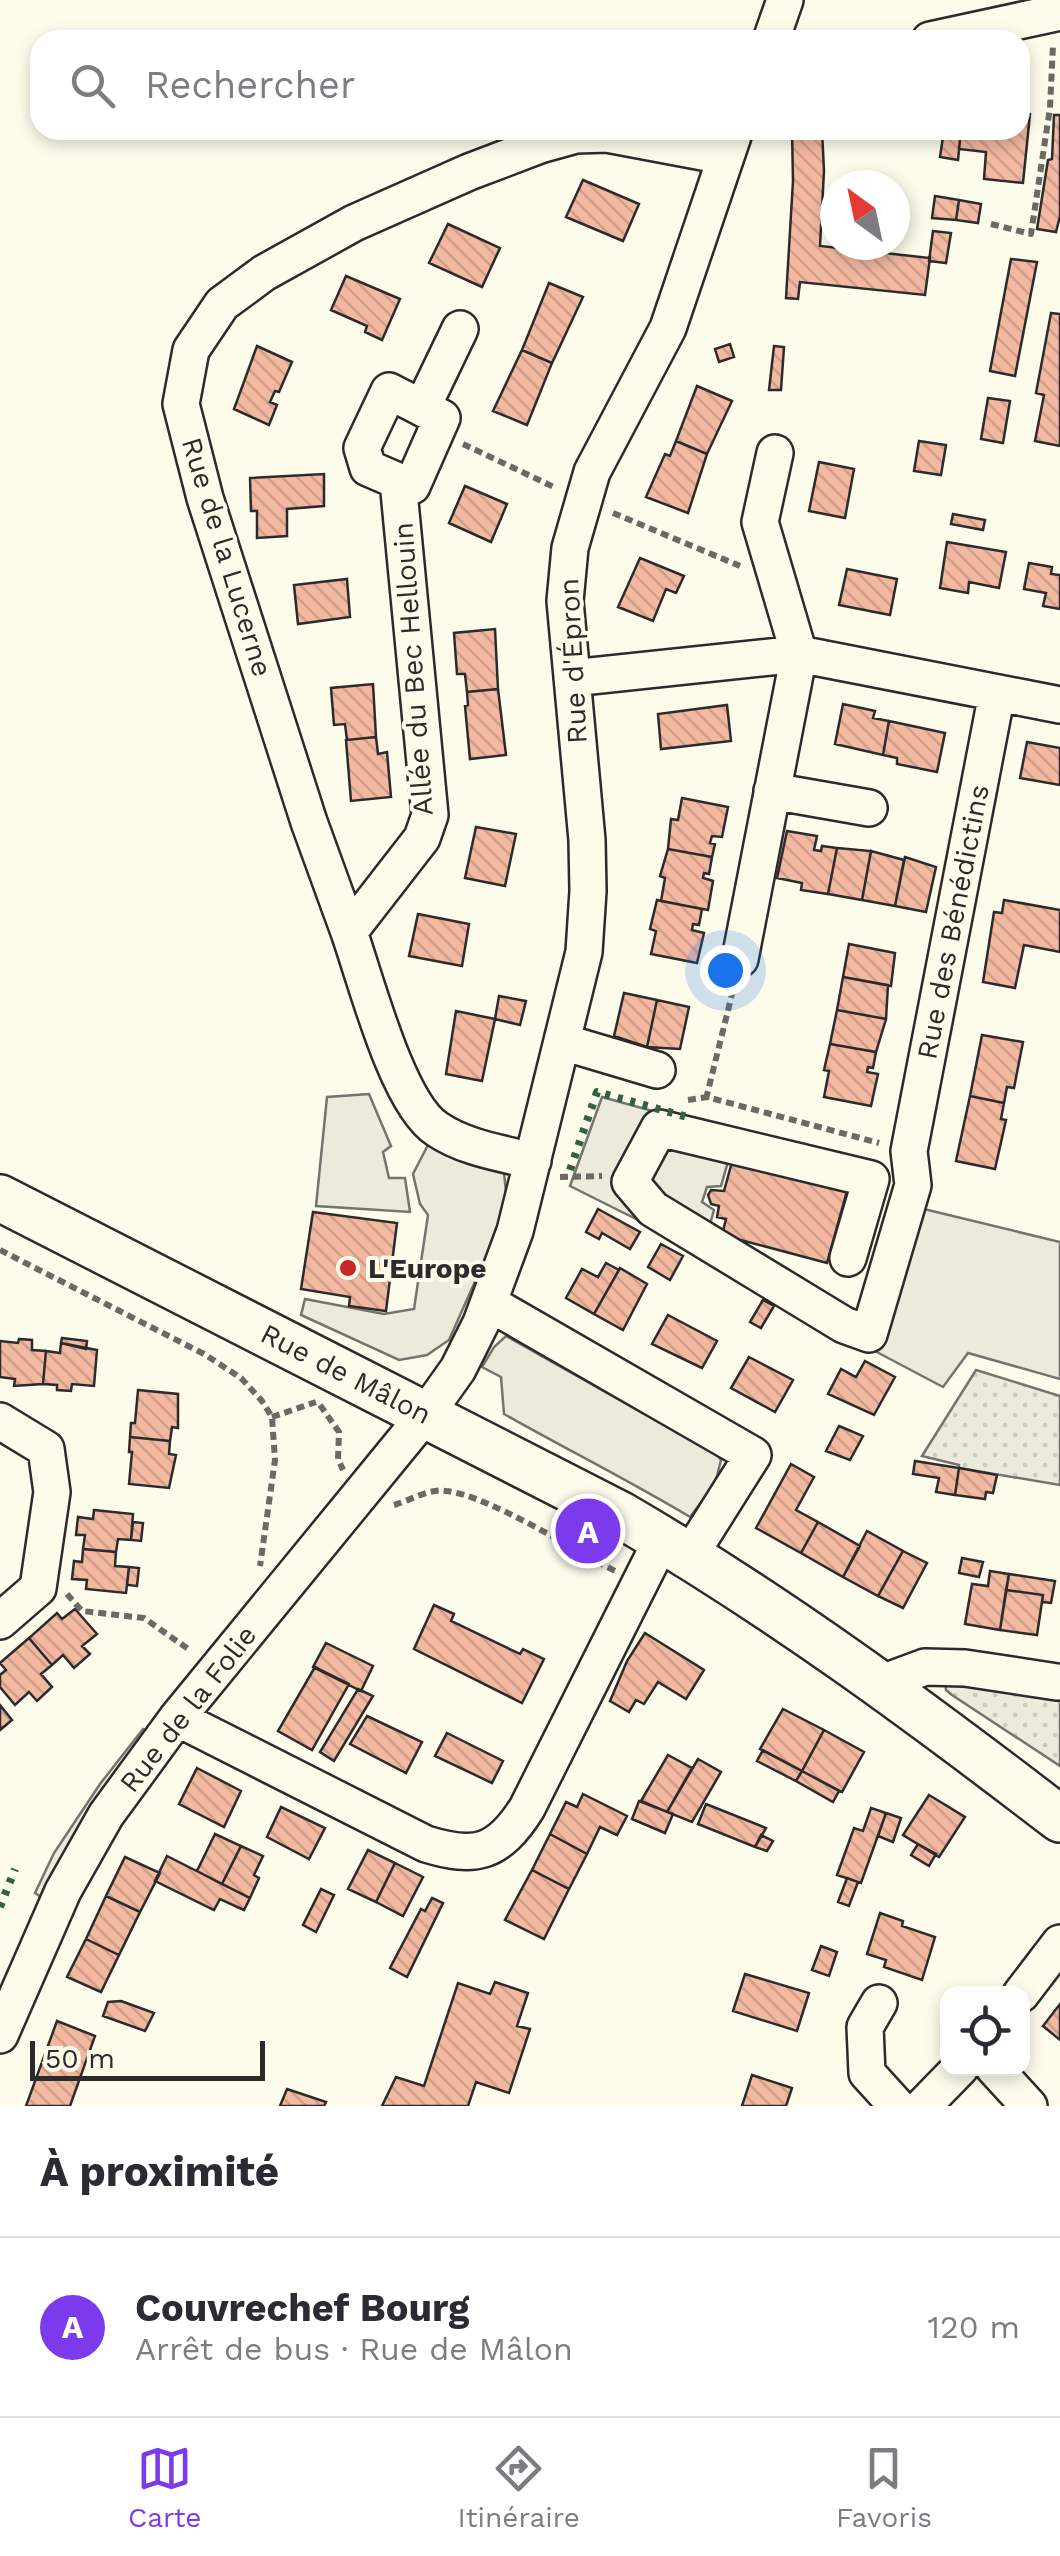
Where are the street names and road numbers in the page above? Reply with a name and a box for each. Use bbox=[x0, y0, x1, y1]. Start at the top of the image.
street label: Rue de la Lucerne bbox=[175, 433, 279, 681]
street label: Allée du Bec Hellouin bbox=[386, 521, 440, 817]
street label: Rue d'Épron bbox=[552, 577, 594, 745]
street label: Rue des Bénédictins bbox=[910, 782, 996, 1062]
street label: Rue de Mâlon bbox=[255, 1317, 437, 1431]
street label: Rue de la Folie bbox=[113, 1619, 263, 1799]

